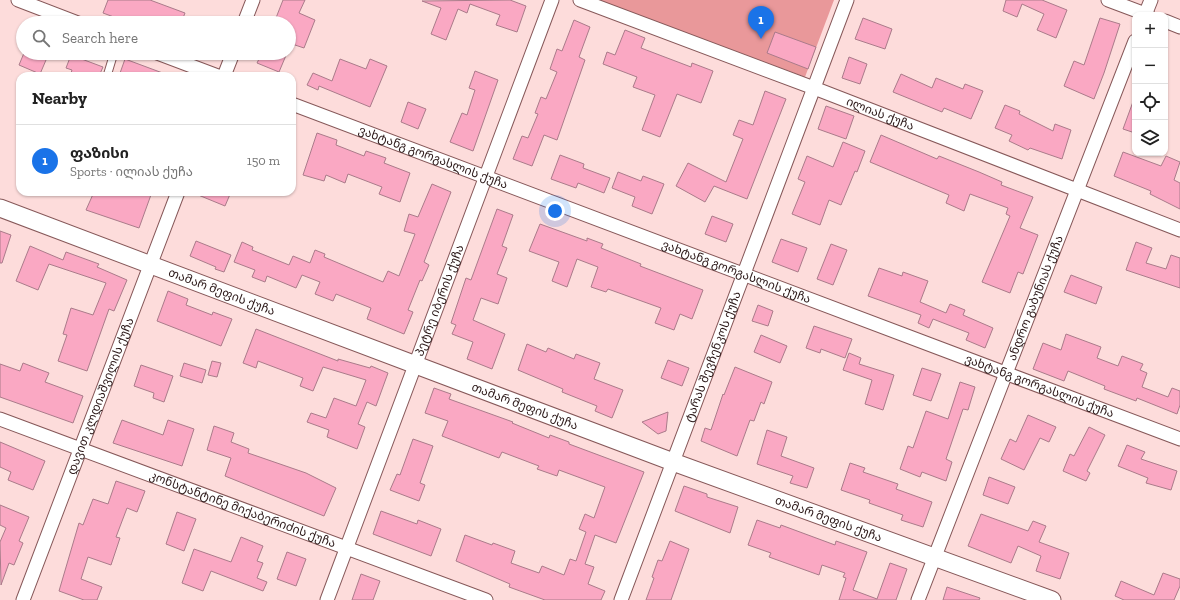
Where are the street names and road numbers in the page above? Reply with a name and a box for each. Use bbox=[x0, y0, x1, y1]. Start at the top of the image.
street label: ილიას ქუჩა bbox=[844, 94, 916, 133]
street label: ვახტანგ გორგასლის ქუჩა bbox=[357, 123, 510, 192]
street label: ანდრო გაბუნიას ქუჩა bbox=[1005, 233, 1066, 363]
street label: ვახტანგ გორგასლის ქუჩა bbox=[660, 237, 813, 306]
street label: პეტრე იბერის ქუჩა bbox=[412, 243, 467, 358]
street label: თამარ მეფის ქუჩა bbox=[167, 265, 277, 318]
street label: ტარას შევჩენკოს ქუჩა bbox=[682, 289, 744, 424]
street label: დავით კლდიაშვილის ქუჩა bbox=[64, 316, 137, 477]
street label: ვახტანგ გორგასლის ქუჩა bbox=[963, 352, 1116, 420]
street label: თამარ მეფის ქუჩა bbox=[470, 380, 580, 433]
street label: კონსტანტინე მიქაბერიძის ქუჩა bbox=[148, 468, 338, 550]
street label: თამარ მეფის ქუჩა bbox=[773, 493, 884, 545]

